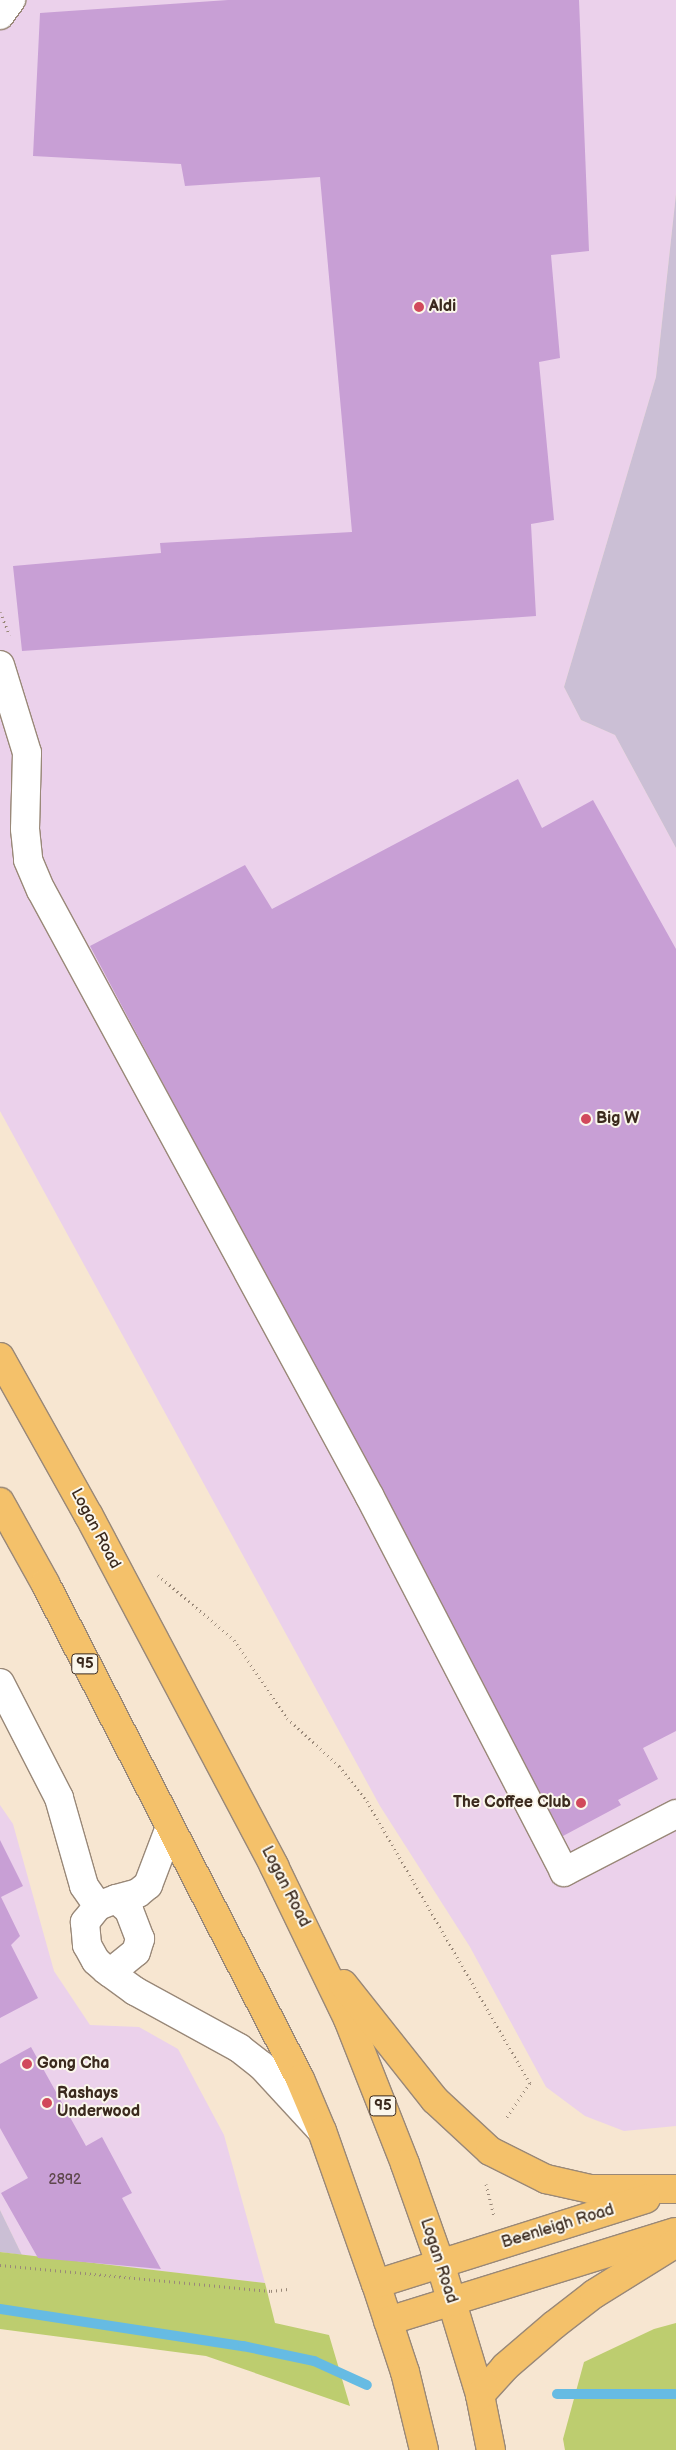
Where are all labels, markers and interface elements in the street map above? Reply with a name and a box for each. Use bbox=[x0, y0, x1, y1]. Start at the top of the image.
place label: Aldi bbox=[429, 297, 456, 317]
marker: Aldi bbox=[413, 301, 425, 313]
place label: Big W bbox=[596, 1109, 639, 1129]
marker: Big W bbox=[580, 1113, 592, 1125]
street label: Logan Road bbox=[66, 1486, 124, 1572]
road number: 95 bbox=[71, 1652, 99, 1676]
place label: The Coffee Club bbox=[453, 1793, 571, 1813]
marker: The Coffee Club bbox=[575, 1797, 587, 1809]
street label: Logan Road bbox=[256, 1843, 314, 1931]
place label: Gong Cha bbox=[37, 2054, 109, 2074]
marker: Gong Cha bbox=[21, 2058, 33, 2070]
place label: Rashays Underwood bbox=[57, 2084, 140, 2122]
road number: 95 bbox=[369, 2094, 397, 2118]
marker: Rashays Underwood bbox=[41, 2097, 53, 2109]
house number: 2892 bbox=[49, 2172, 81, 2188]
street label: Beenleigh Road bbox=[499, 2201, 617, 2253]
street label: Logan Road bbox=[415, 2216, 461, 2306]

